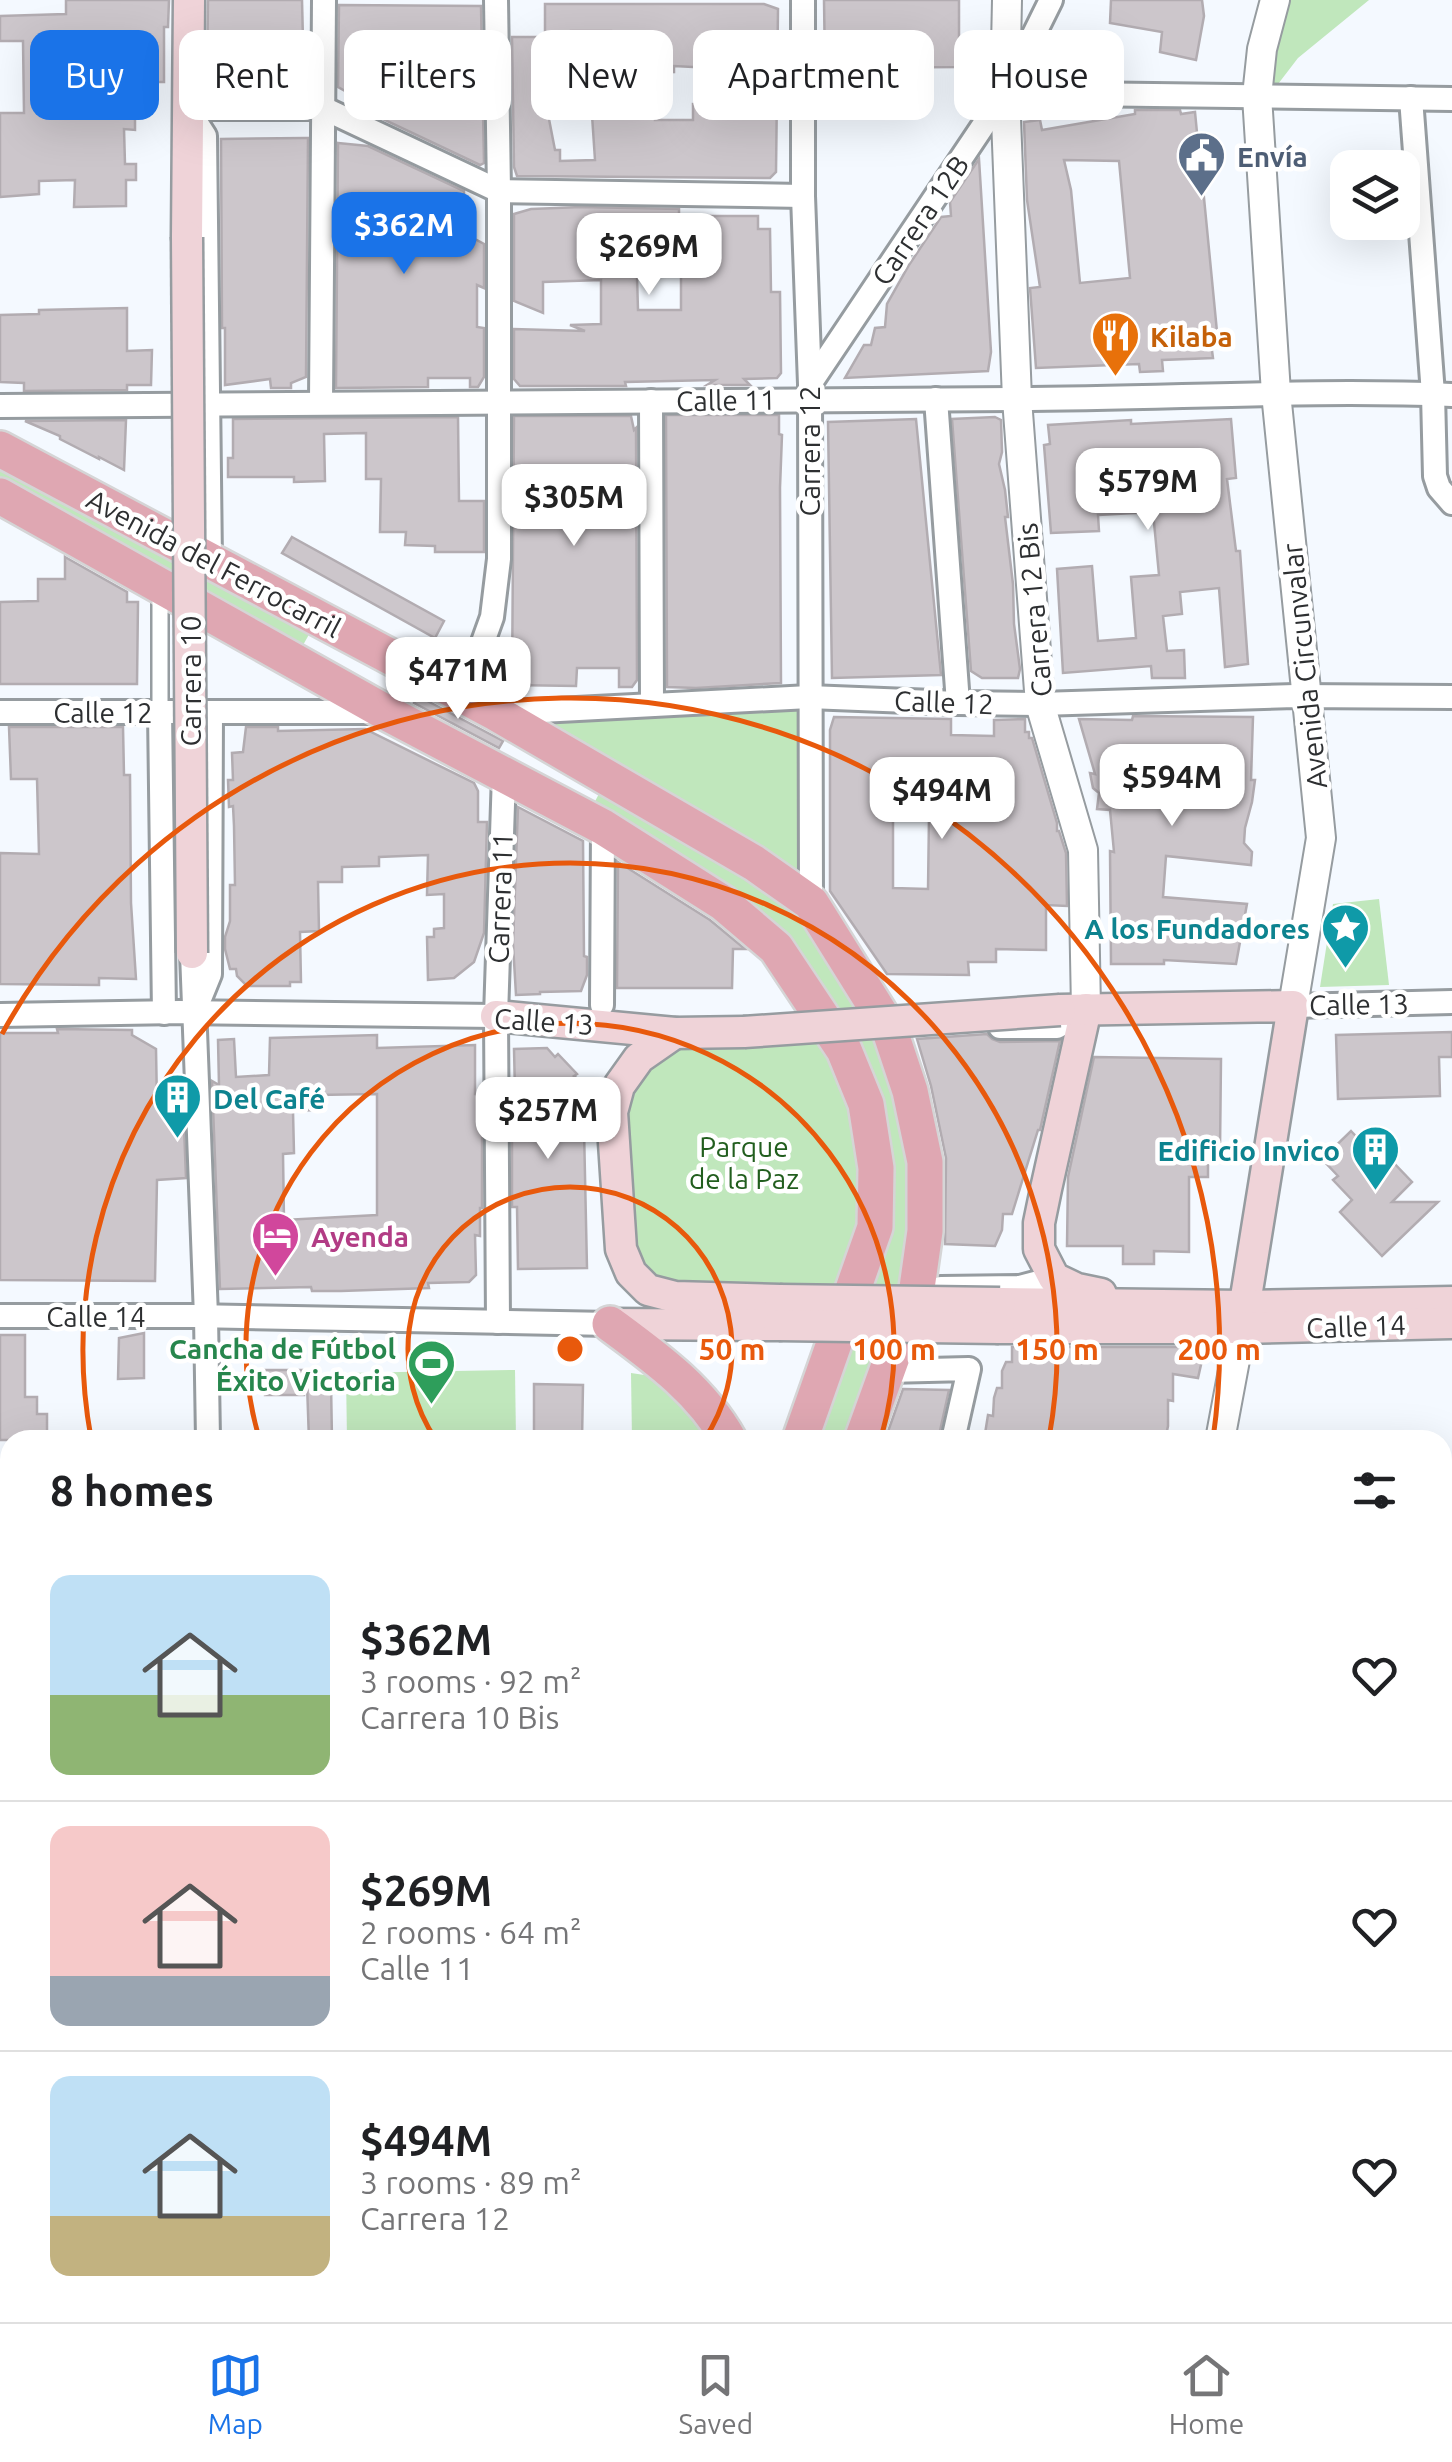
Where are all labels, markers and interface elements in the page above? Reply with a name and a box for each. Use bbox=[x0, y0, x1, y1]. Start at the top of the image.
chip: Buy bbox=[30, 30, 159, 120]
chip: Rent bbox=[179, 30, 324, 120]
chip: Filters bbox=[344, 30, 511, 120]
chip: New bbox=[531, 30, 673, 120]
chip: Apartment bbox=[693, 30, 934, 120]
chip: House bbox=[954, 30, 1124, 120]
public building icon: Envía bbox=[1176, 130, 1228, 198]
place label: Envía bbox=[1237, 141, 1308, 172]
street label: Carrera 12B bbox=[865, 150, 975, 290]
map controls bbox=[1330, 150, 1420, 240]
button: layers bbox=[1330, 150, 1420, 240]
pin: $362M bbox=[334, 192, 474, 277]
text: $362M bbox=[354, 206, 454, 242]
pin: $269M bbox=[579, 213, 719, 298]
text: $269M bbox=[599, 227, 699, 263]
restaurant icon: Kilaba bbox=[1089, 310, 1141, 378]
place label: Kilaba bbox=[1150, 321, 1233, 352]
street label: Calle 11 bbox=[676, 384, 776, 416]
street label: Carrera 12 bbox=[794, 385, 825, 517]
pin: $579M bbox=[1078, 448, 1218, 533]
text: $579M bbox=[1098, 462, 1198, 498]
pin: $305M bbox=[504, 464, 644, 549]
text: $305M bbox=[524, 478, 624, 514]
street label: Avenida del Ferrocarril bbox=[82, 483, 346, 643]
street label: Carrera 12 Bis bbox=[1011, 522, 1057, 698]
street label: Avenida Circunvalar bbox=[1276, 541, 1332, 790]
street label: Carrera 10 bbox=[175, 615, 206, 747]
pin: $471M bbox=[388, 637, 528, 722]
text: $471M bbox=[408, 651, 508, 687]
street label: Calle 12 bbox=[894, 685, 994, 719]
street label: Calle 12 bbox=[53, 697, 153, 728]
pin: $594M bbox=[1102, 744, 1242, 829]
pin: $494M bbox=[872, 757, 1012, 842]
text: $594M bbox=[1122, 758, 1222, 794]
text: $494M bbox=[892, 771, 992, 807]
street label: Carrera 11 bbox=[482, 832, 518, 964]
place icon: A los Fundadores bbox=[1319, 902, 1371, 970]
place label: A los Fundadores bbox=[1084, 913, 1310, 944]
street label: Calle 13 bbox=[1309, 988, 1409, 1020]
street label: Calle 13 bbox=[493, 1002, 595, 1040]
building icon: Del Café bbox=[152, 1072, 204, 1140]
pin: $257M bbox=[478, 1077, 618, 1162]
place label: Del Café bbox=[213, 1083, 325, 1114]
text: $257M bbox=[498, 1091, 598, 1127]
building icon: Edificio Invico bbox=[1349, 1124, 1401, 1192]
park label: Parque de la Paz bbox=[689, 1131, 799, 1194]
place label: Edificio Invico bbox=[1158, 1135, 1340, 1166]
hotel icon: Ayenda bbox=[250, 1210, 302, 1278]
place label: Ayenda bbox=[311, 1221, 409, 1252]
street label: Calle 14 bbox=[46, 1301, 146, 1332]
street label: Calle 14 bbox=[1306, 1309, 1406, 1343]
centre of rings bbox=[552, 1331, 588, 1367]
text: 50 m bbox=[699, 1332, 765, 1366]
text: 100 m bbox=[852, 1332, 936, 1366]
text: 150 m bbox=[1015, 1332, 1099, 1366]
text: 200 m bbox=[1177, 1332, 1261, 1366]
place label: Cancha de Fútbol Éxito Victoria bbox=[169, 1333, 396, 1396]
sports icon: Cancha de Fútbol Éxito Victoria bbox=[405, 1338, 457, 1406]
icon: filters bbox=[1347, 1463, 1402, 1518]
text: 8 homes bbox=[50, 1467, 214, 1514]
icon: home bbox=[130, 1615, 250, 1735]
text: $362M bbox=[360, 1616, 492, 1663]
icon: heart bbox=[1347, 1648, 1402, 1703]
text: 3 rooms · 92 m² bbox=[360, 1663, 581, 1699]
text: Carrera 10 Bis bbox=[360, 1699, 559, 1735]
icon: home bbox=[130, 1866, 250, 1986]
text: $269M bbox=[360, 1867, 492, 1914]
icon: heart bbox=[1347, 1899, 1402, 1954]
text: 2 rooms · 64 m² bbox=[360, 1914, 581, 1950]
text: Calle 11 bbox=[360, 1950, 474, 1986]
icon: home bbox=[130, 2116, 250, 2236]
text: $494M bbox=[360, 2117, 492, 2164]
icon: heart bbox=[1347, 2149, 1402, 2204]
text: 3 rooms · 89 m² bbox=[360, 2164, 581, 2200]
text: Carrera 12 bbox=[360, 2200, 510, 2236]
tab: Map bbox=[208, 2348, 263, 2439]
tab: Saved bbox=[679, 2348, 753, 2439]
tab: Home bbox=[1169, 2348, 1244, 2439]

